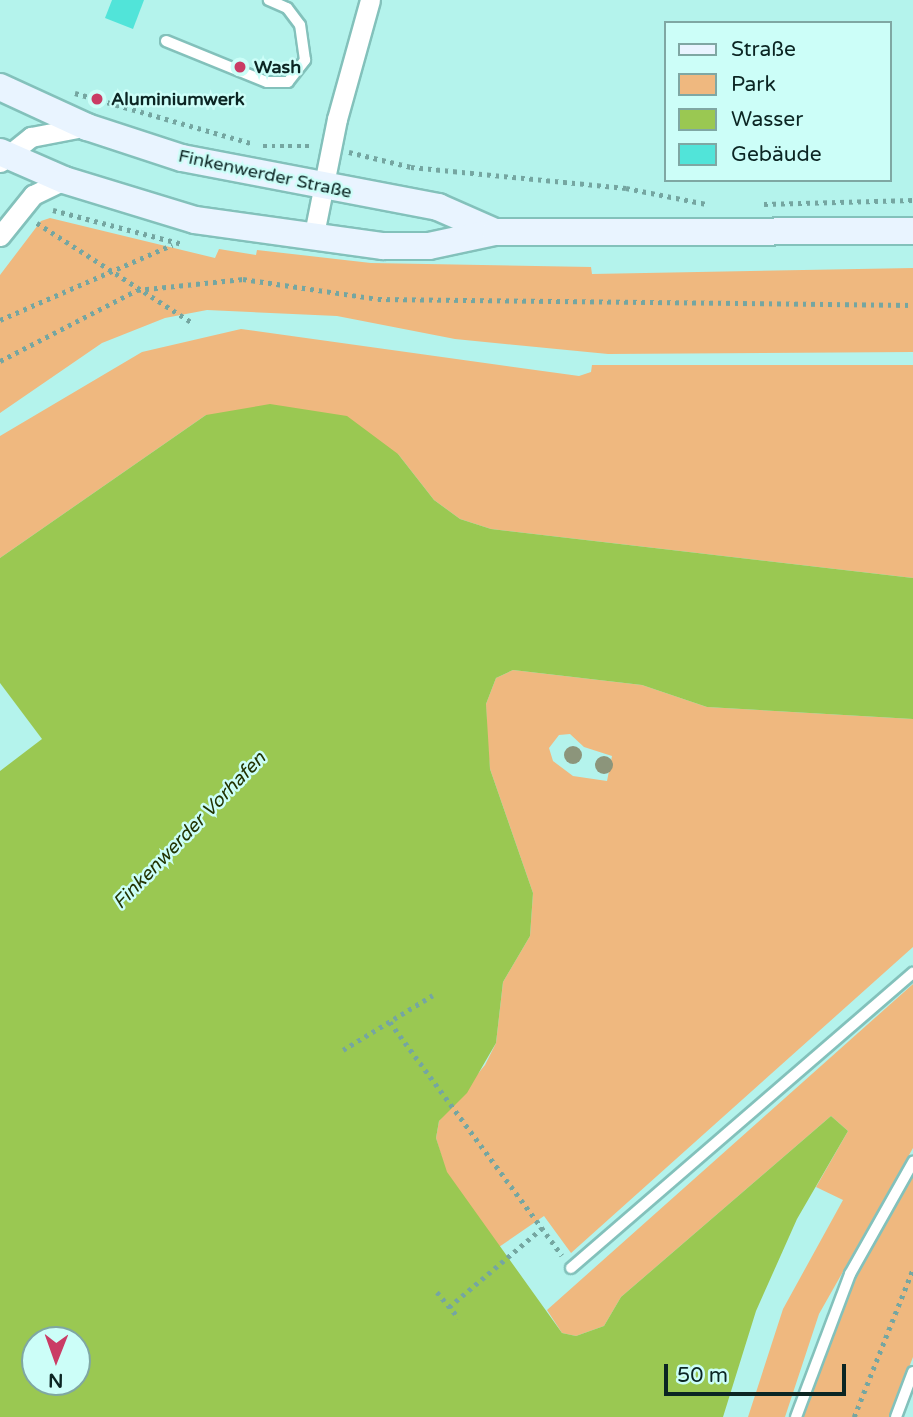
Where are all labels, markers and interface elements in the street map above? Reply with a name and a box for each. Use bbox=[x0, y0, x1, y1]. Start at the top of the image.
legend bbox=[664, 21, 892, 182]
text: Straße bbox=[731, 37, 796, 62]
place label: Wash bbox=[254, 56, 301, 78]
marker: Wash bbox=[232, 59, 248, 75]
text: Park bbox=[731, 72, 776, 97]
place label: Aluminiumwerk bbox=[111, 88, 245, 110]
marker: Aluminiumwerk bbox=[89, 91, 105, 107]
text: Wasser bbox=[731, 107, 803, 132]
text: Gebäude bbox=[731, 142, 822, 167]
street label: Finkenwerder Straße bbox=[176, 145, 354, 203]
water label: Finkenwerder Vorhafen bbox=[109, 748, 271, 914]
north arrow bbox=[21, 1326, 91, 1396]
scale bar bbox=[668, 1350, 850, 1394]
text: 50 m bbox=[677, 1363, 728, 1388]
text: N bbox=[48, 1369, 63, 1391]

